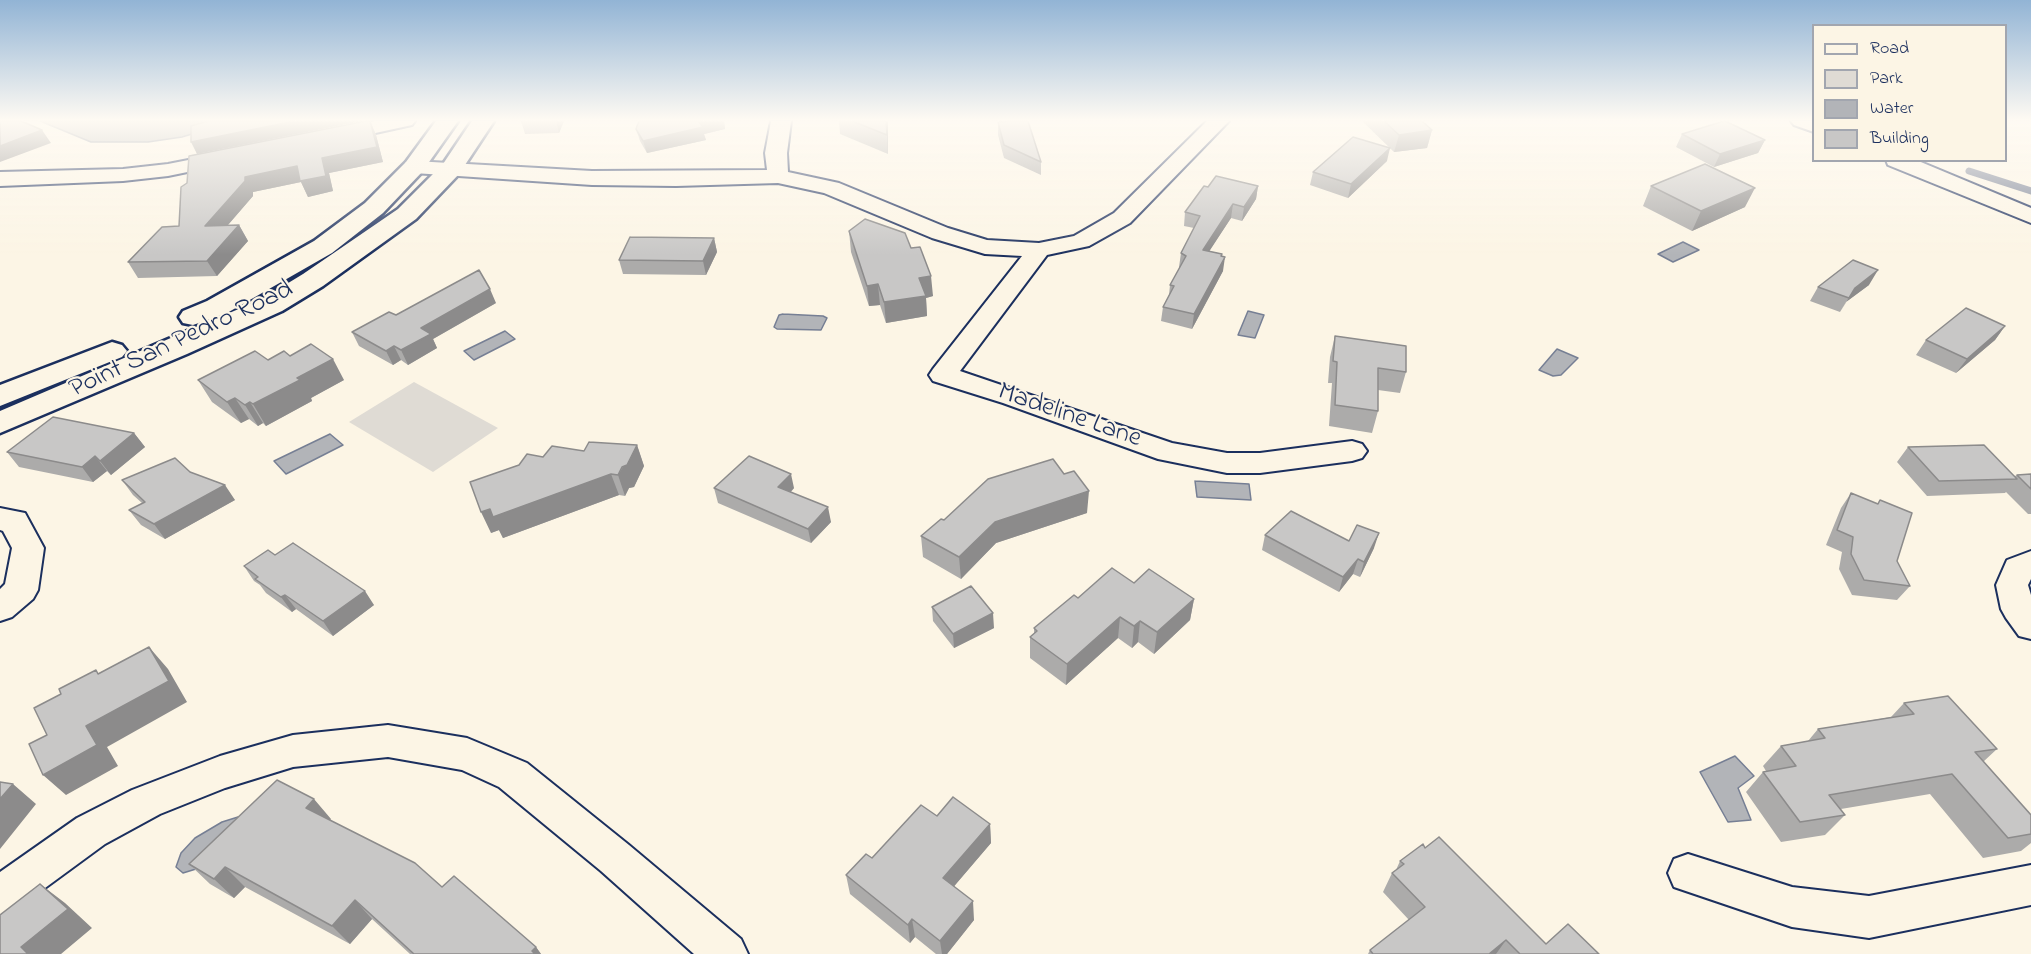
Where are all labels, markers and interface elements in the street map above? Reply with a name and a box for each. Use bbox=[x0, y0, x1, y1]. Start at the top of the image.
legend bbox=[1812, 24, 2007, 162]
text: Road bbox=[1870, 36, 1909, 62]
text: Park bbox=[1870, 66, 1903, 92]
text: Water bbox=[1870, 96, 1913, 122]
text: Building bbox=[1870, 126, 1929, 152]
street label: Point San Pedro Road bbox=[65, 275, 299, 407]
street label: Madeline Lane bbox=[993, 377, 1145, 457]

